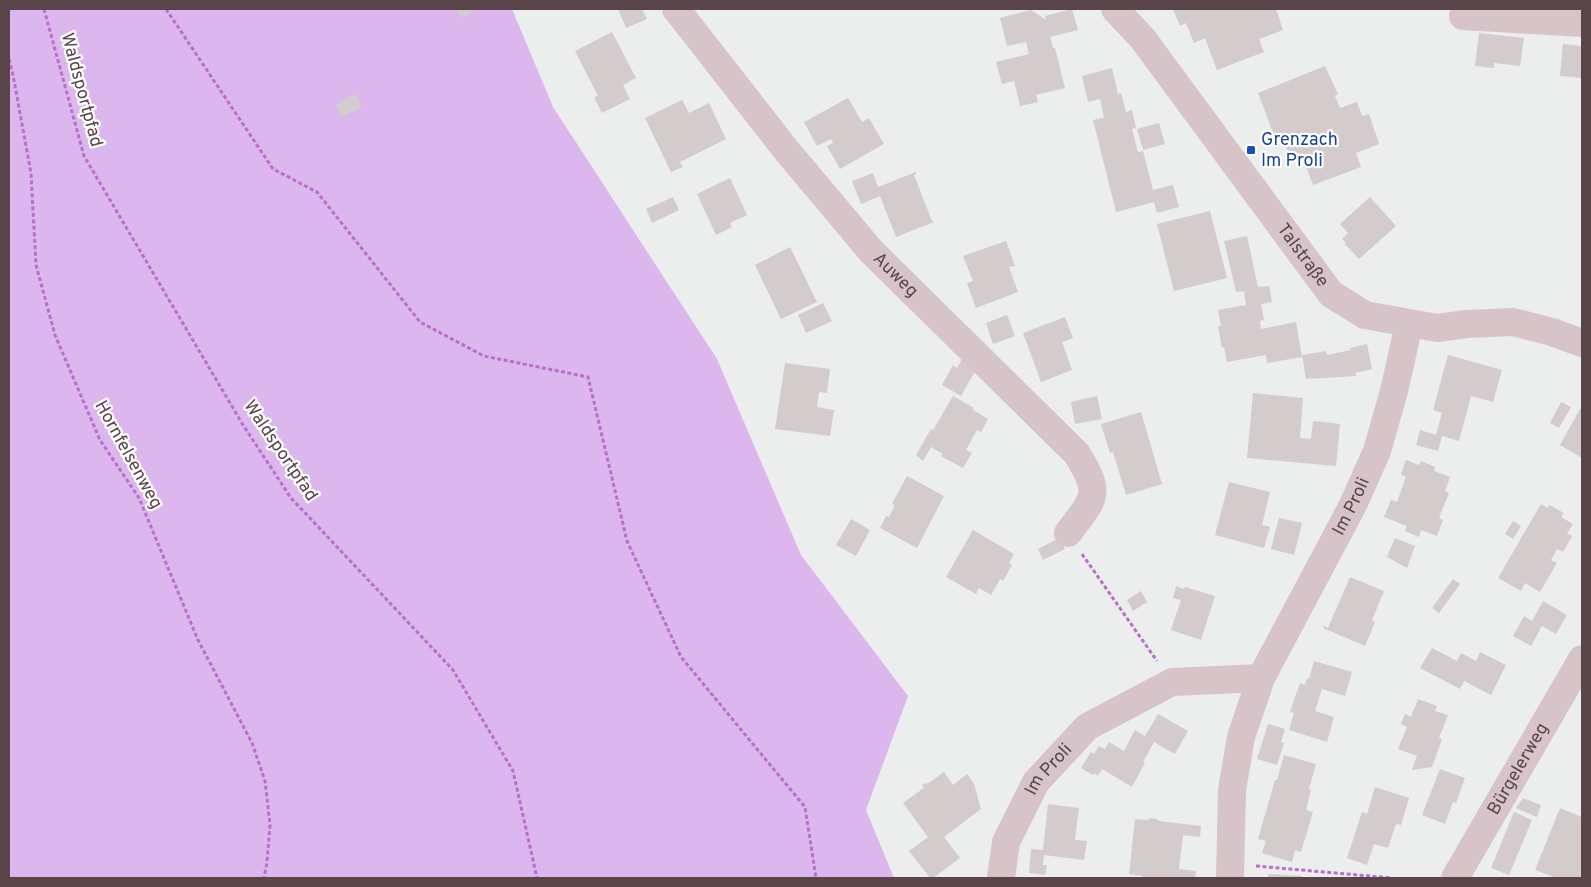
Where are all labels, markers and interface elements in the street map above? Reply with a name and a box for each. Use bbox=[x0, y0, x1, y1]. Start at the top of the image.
street label: Waldsportpfad bbox=[55, 31, 107, 149]
place label: Grenzach Im Proli bbox=[1261, 129, 1338, 173]
marker: Grenzach Im Proli bbox=[1245, 144, 1257, 156]
street label: Talstraße bbox=[1272, 219, 1334, 292]
street label: Auweg bbox=[868, 247, 923, 303]
street label: Waldsportpfad bbox=[238, 396, 322, 506]
street label: Hornfelsenweg bbox=[89, 397, 167, 513]
street label: Im Proli bbox=[1327, 474, 1375, 539]
street label: Bürgelerweg bbox=[1482, 719, 1554, 819]
street label: Im Proli bbox=[1020, 739, 1077, 799]

